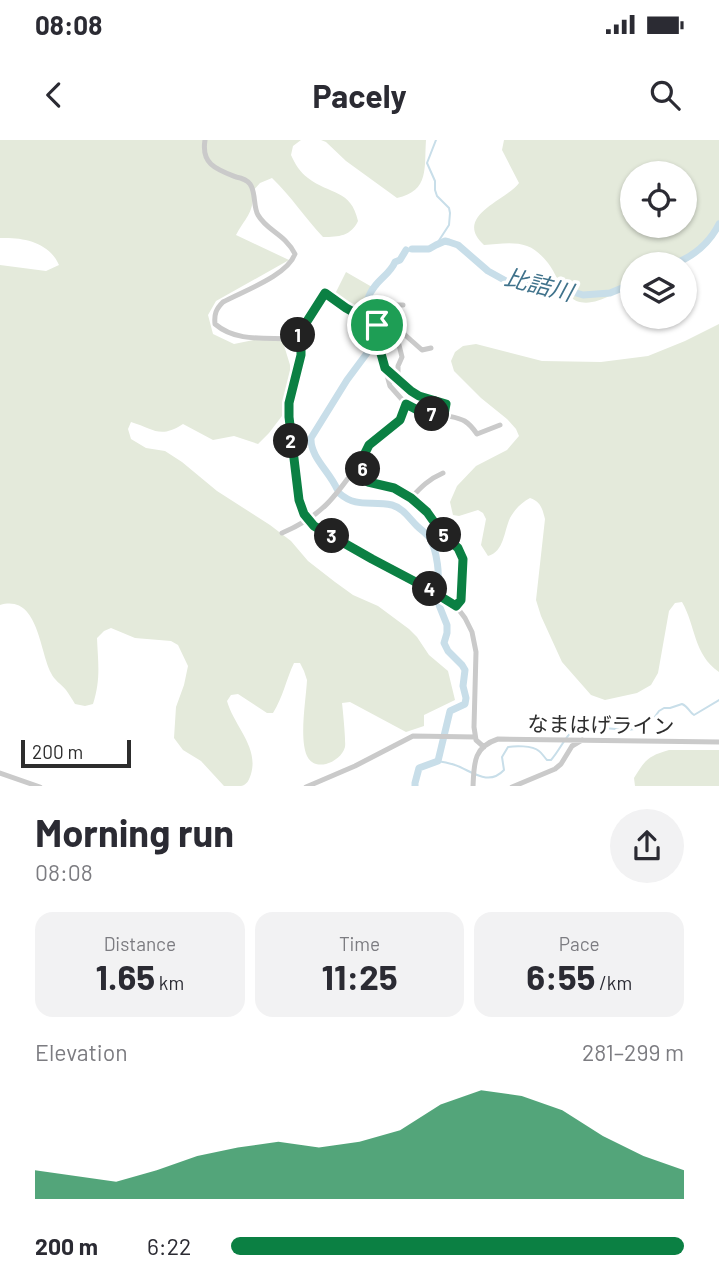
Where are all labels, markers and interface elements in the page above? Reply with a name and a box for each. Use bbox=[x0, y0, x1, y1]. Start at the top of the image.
text: 08:08 bbox=[35, 9, 102, 40]
icon: back bbox=[35, 76, 73, 114]
text: Pacely bbox=[312, 76, 407, 114]
icon: search bbox=[646, 76, 684, 114]
map controls bbox=[620, 161, 697, 329]
button: locate bbox=[620, 161, 697, 238]
button: layers bbox=[620, 252, 697, 329]
water label: 比詰川 bbox=[502, 262, 579, 307]
pin bbox=[347, 295, 407, 355]
icon: arrive bbox=[358, 306, 396, 344]
pin: 1 bbox=[280, 318, 316, 352]
text: 1 bbox=[294, 323, 301, 346]
pin: 7 bbox=[414, 396, 450, 432]
text: 7 bbox=[427, 402, 436, 425]
pin: 2 bbox=[274, 424, 308, 458]
text: 2 bbox=[285, 429, 296, 452]
pin: 6 bbox=[346, 452, 380, 486]
text: 6 bbox=[357, 457, 368, 480]
pin: 3 bbox=[314, 518, 350, 554]
pin: 5 bbox=[426, 518, 462, 552]
text: 5 bbox=[438, 523, 449, 546]
text: 3 bbox=[326, 524, 337, 547]
pin: 4 bbox=[412, 572, 448, 606]
text: 4 bbox=[424, 577, 435, 600]
street label: なまはげライン bbox=[527, 710, 675, 738]
scale bar bbox=[21, 738, 131, 769]
text: 200 m bbox=[32, 740, 83, 763]
text: Morning run bbox=[35, 809, 234, 855]
button: share bbox=[610, 809, 684, 883]
text: 08:08 bbox=[35, 858, 93, 886]
text: Distance bbox=[104, 932, 176, 955]
text: Time bbox=[339, 932, 380, 955]
text: Pace bbox=[559, 932, 600, 955]
text: 1.65 bbox=[96, 955, 155, 997]
text: 11:25 bbox=[321, 955, 398, 997]
text: 6:55 bbox=[526, 955, 595, 997]
text: km bbox=[155, 971, 184, 994]
text: /km bbox=[595, 971, 632, 994]
text: Elevation bbox=[35, 1038, 128, 1066]
text: 281–299 m bbox=[582, 1038, 684, 1066]
text: 200 m bbox=[35, 1232, 98, 1260]
text: 6:22 bbox=[147, 1232, 191, 1260]

